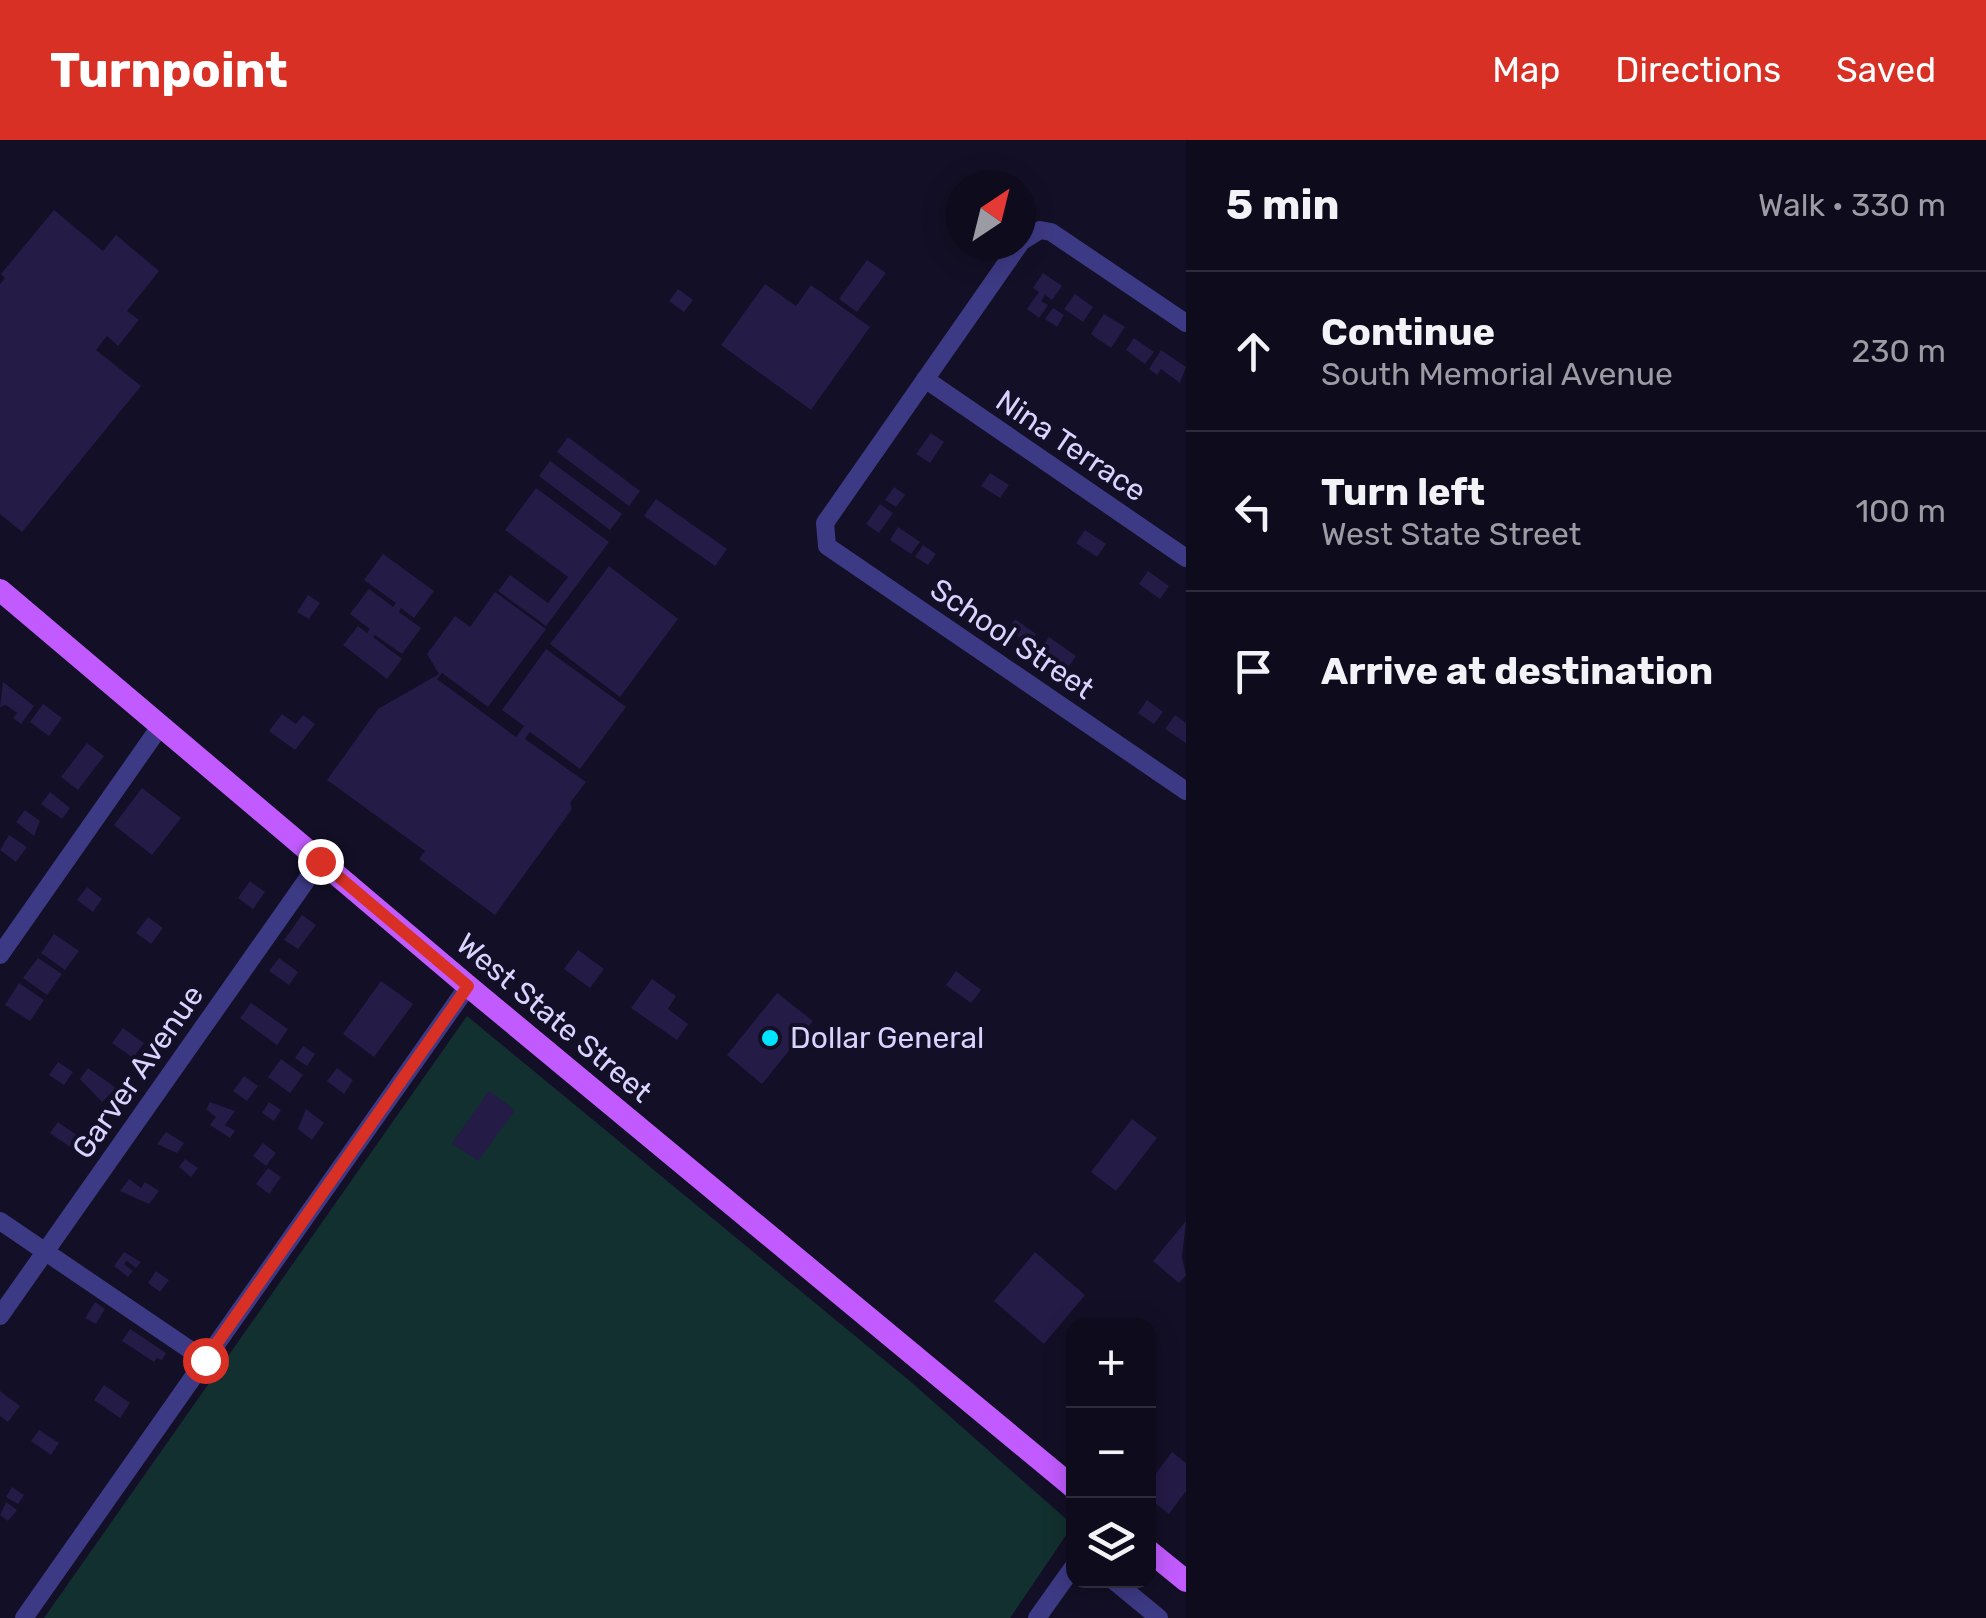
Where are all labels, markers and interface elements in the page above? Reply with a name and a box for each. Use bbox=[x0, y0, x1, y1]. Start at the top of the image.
text: Turnpoint bbox=[50, 42, 288, 99]
text: Map bbox=[1492, 49, 1560, 91]
text: Directions bbox=[1615, 49, 1781, 91]
text: Saved bbox=[1836, 49, 1936, 91]
north arrow bbox=[946, 170, 1036, 260]
text: 5 min bbox=[1226, 180, 1340, 230]
text: Walk · 330 m bbox=[1758, 186, 1946, 224]
text: Continue bbox=[1321, 309, 1495, 355]
icon: ahead bbox=[1226, 324, 1281, 379]
text: 230 m bbox=[1851, 332, 1946, 370]
text: South Memorial Avenue bbox=[1321, 355, 1673, 393]
street label: Nina Terrace bbox=[989, 383, 1153, 509]
text: Turn left bbox=[1321, 469, 1485, 515]
icon: left bbox=[1226, 484, 1281, 539]
text: 100 m bbox=[1855, 492, 1946, 530]
text: West State Street bbox=[1321, 515, 1581, 553]
street label: School Street bbox=[923, 571, 1101, 707]
icon: arrive bbox=[1226, 644, 1281, 699]
text: Arrive at destination bbox=[1321, 648, 1713, 694]
route end bbox=[298, 839, 344, 885]
street label: West State Street bbox=[449, 926, 659, 1110]
street label: Garver Avenue bbox=[65, 978, 211, 1166]
place label: Dollar General bbox=[790, 1020, 984, 1056]
marker: Dollar General bbox=[759, 1027, 781, 1049]
map controls bbox=[1066, 1318, 1156, 1588]
button: + bbox=[1066, 1318, 1156, 1408]
route start bbox=[183, 1338, 229, 1384]
button: − bbox=[1066, 1408, 1156, 1498]
button: layers bbox=[1066, 1498, 1156, 1588]

